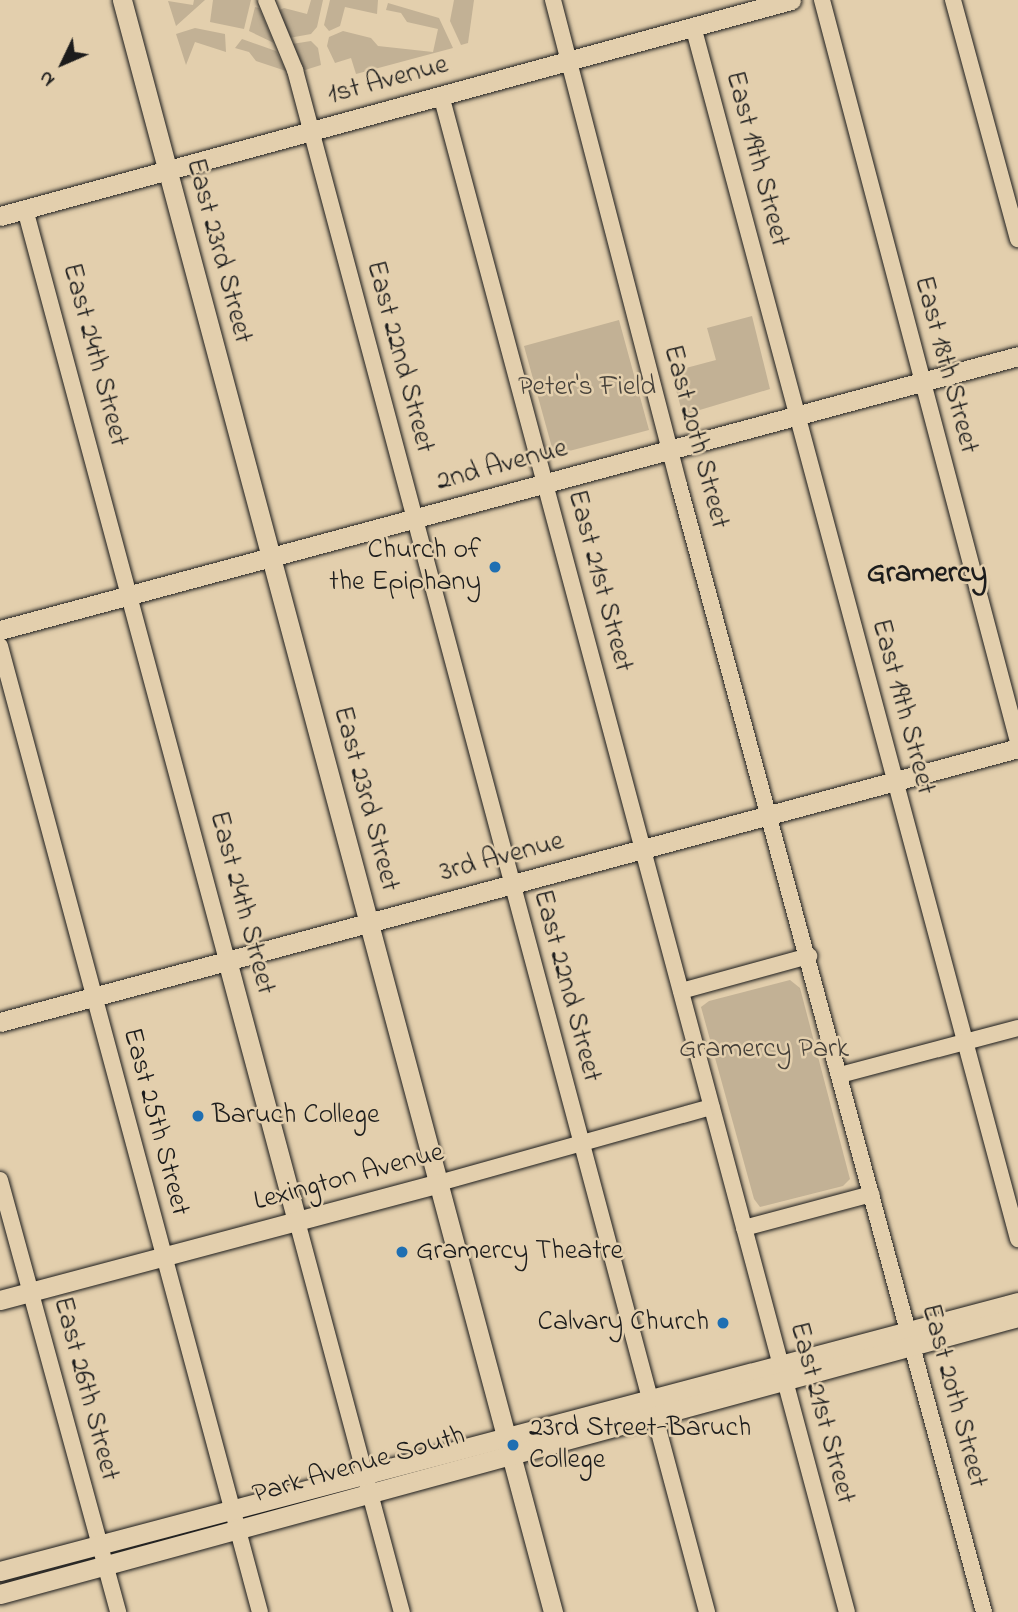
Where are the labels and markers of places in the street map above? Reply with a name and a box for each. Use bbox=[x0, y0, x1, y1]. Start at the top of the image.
place label: Church of the Epiphany bbox=[329, 534, 481, 600]
marker: Church of the Epiphany bbox=[487, 559, 503, 575]
place label: Baruch College bbox=[212, 1099, 379, 1133]
marker: Baruch College bbox=[190, 1108, 206, 1124]
place label: Gramercy Theatre bbox=[416, 1235, 623, 1269]
marker: Gramercy Theatre bbox=[394, 1244, 410, 1260]
place label: Calvary Church bbox=[538, 1306, 709, 1340]
marker: Calvary Church bbox=[715, 1315, 731, 1331]
place label: 23rd Street-Baruch College bbox=[529, 1412, 751, 1478]
marker: 23rd Street-Baruch College bbox=[503, 1435, 523, 1455]

